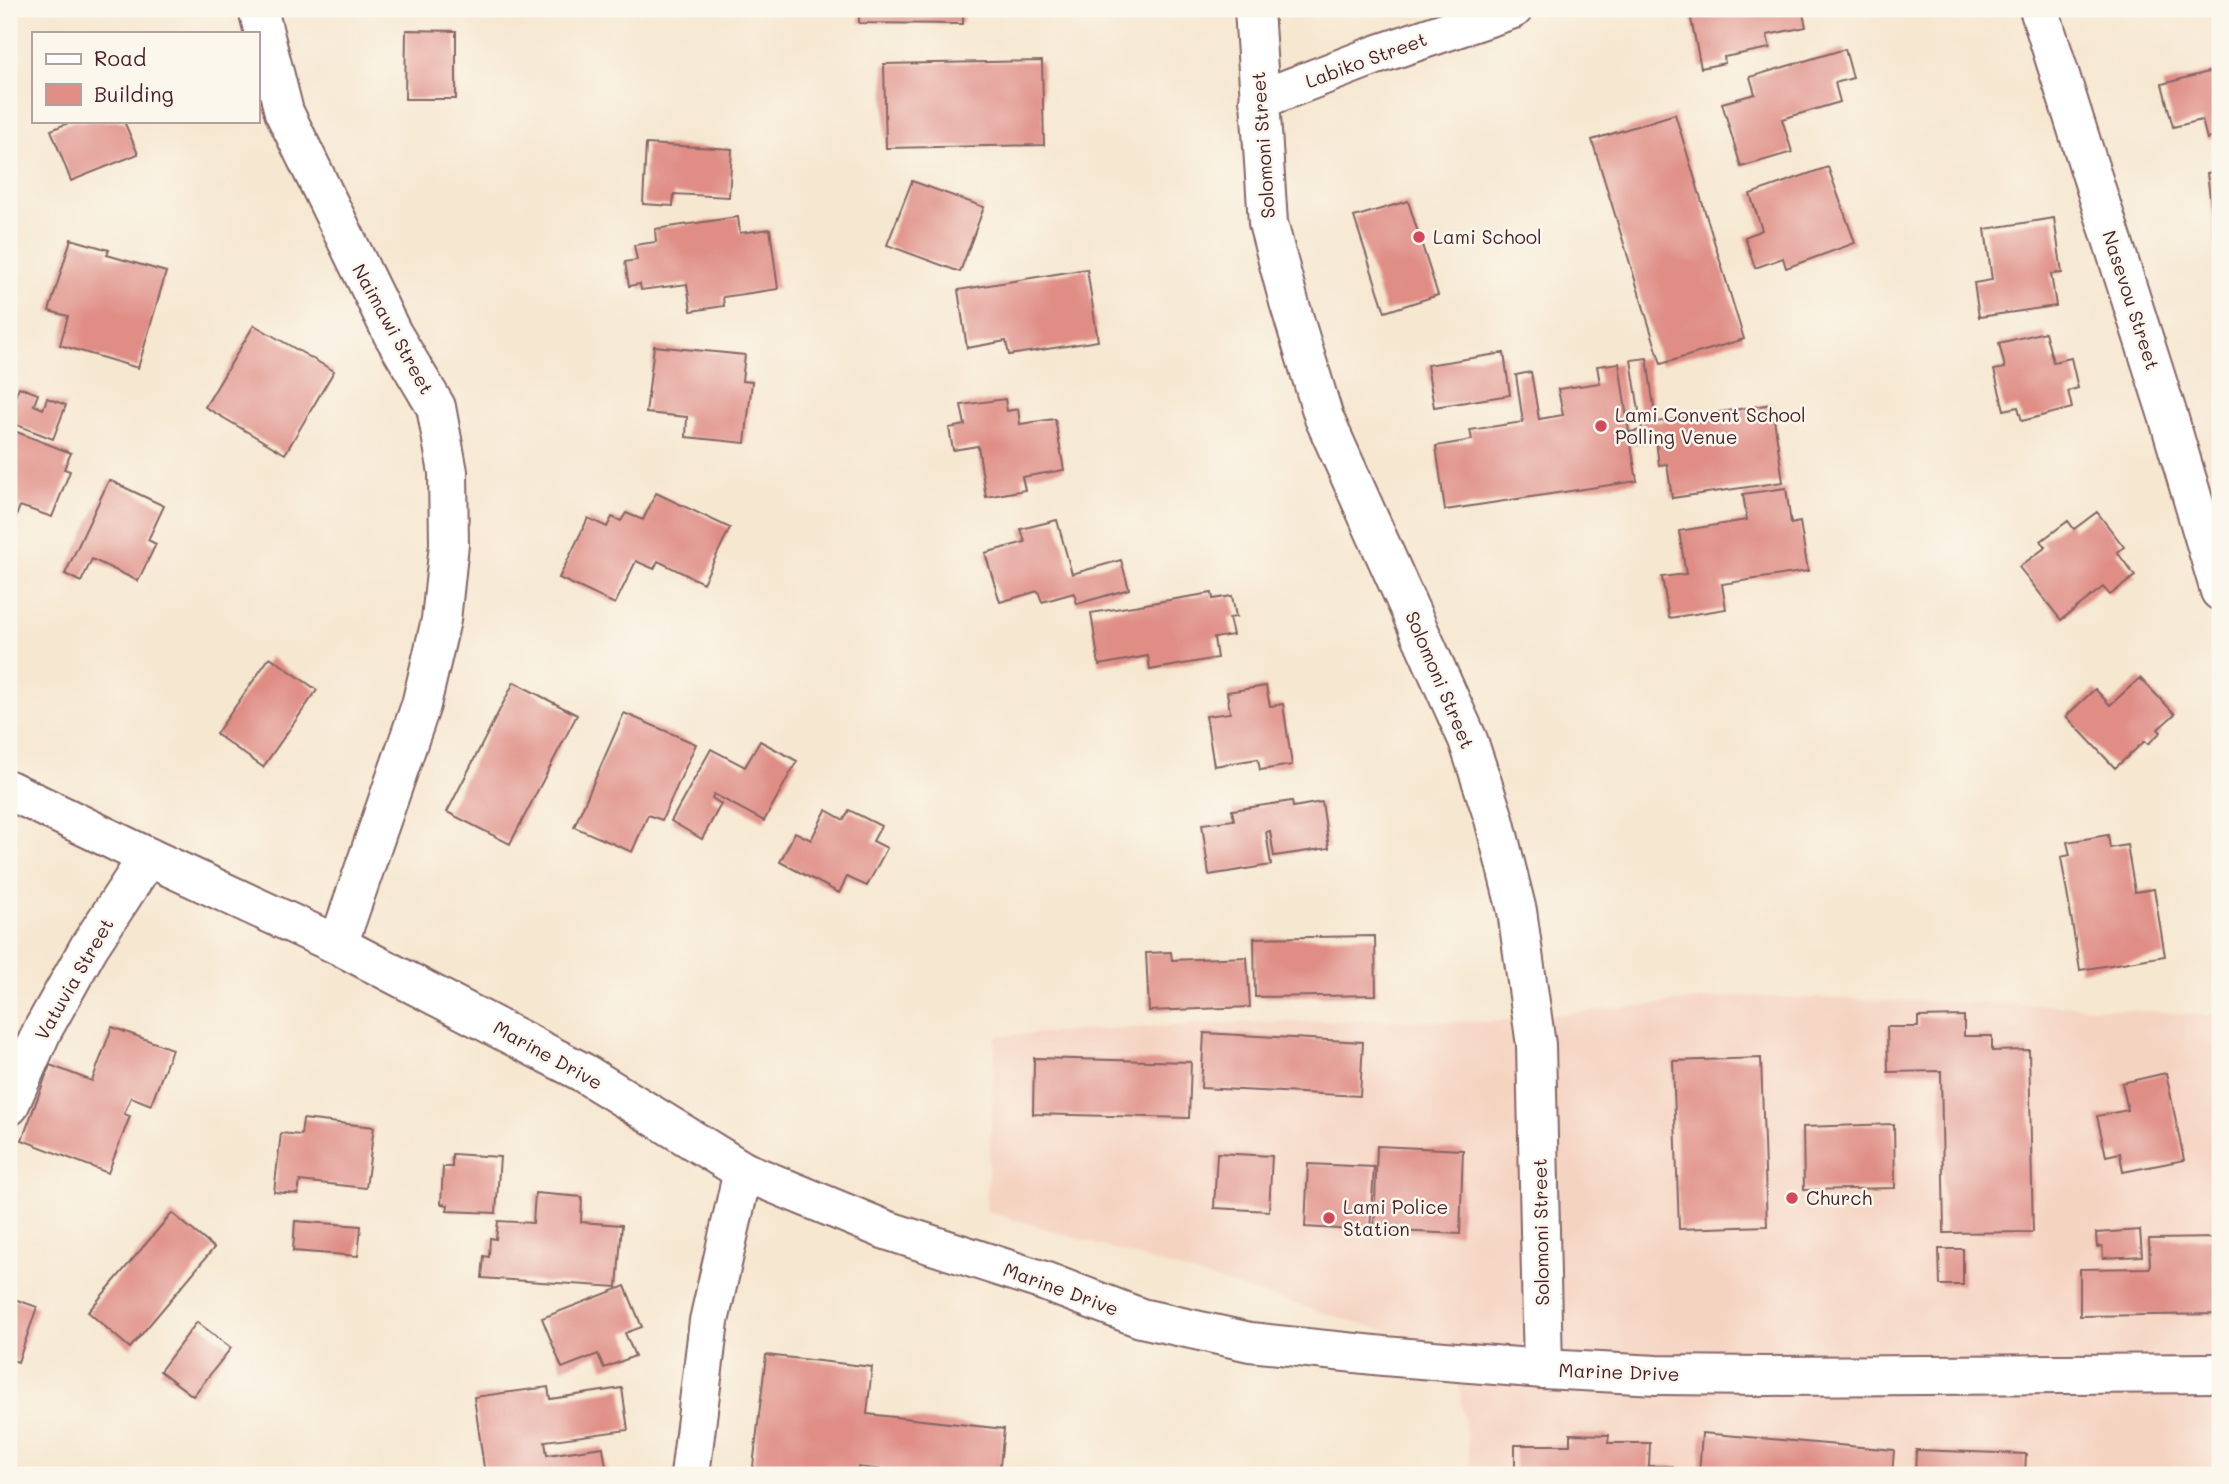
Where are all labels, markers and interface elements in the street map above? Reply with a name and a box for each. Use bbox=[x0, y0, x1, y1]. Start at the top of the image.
street label: Labiko Street bbox=[1302, 26, 1430, 93]
legend bbox=[32, 32, 259, 122]
text: Road bbox=[94, 44, 146, 71]
street label: Solomoni Street bbox=[1245, 71, 1280, 219]
text: Building bbox=[94, 80, 174, 107]
place label: Lami School bbox=[1433, 224, 1542, 249]
street label: Nasevou Street bbox=[2097, 227, 2166, 373]
marker: Lami School bbox=[1411, 229, 1427, 245]
street label: Naimawi Street bbox=[347, 259, 440, 399]
place label: Lami Convent School Polling Venue bbox=[1615, 402, 1806, 449]
marker: Lami Convent School Polling Venue bbox=[1593, 418, 1609, 434]
street label: Solomoni Street bbox=[1400, 607, 1481, 752]
street label: Vatuvia Street bbox=[28, 913, 119, 1044]
street label: Marine Drive bbox=[489, 1014, 607, 1095]
street label: Solomoni Street bbox=[1527, 1158, 1554, 1306]
place label: Church bbox=[1806, 1185, 1872, 1210]
marker: Church bbox=[1784, 1190, 1800, 1206]
place label: Lami Police Station bbox=[1343, 1194, 1448, 1241]
marker: Lami Police Station bbox=[1321, 1210, 1337, 1226]
street label: Marine Drive bbox=[1000, 1256, 1122, 1321]
street label: Marine Drive bbox=[1558, 1357, 1680, 1386]

